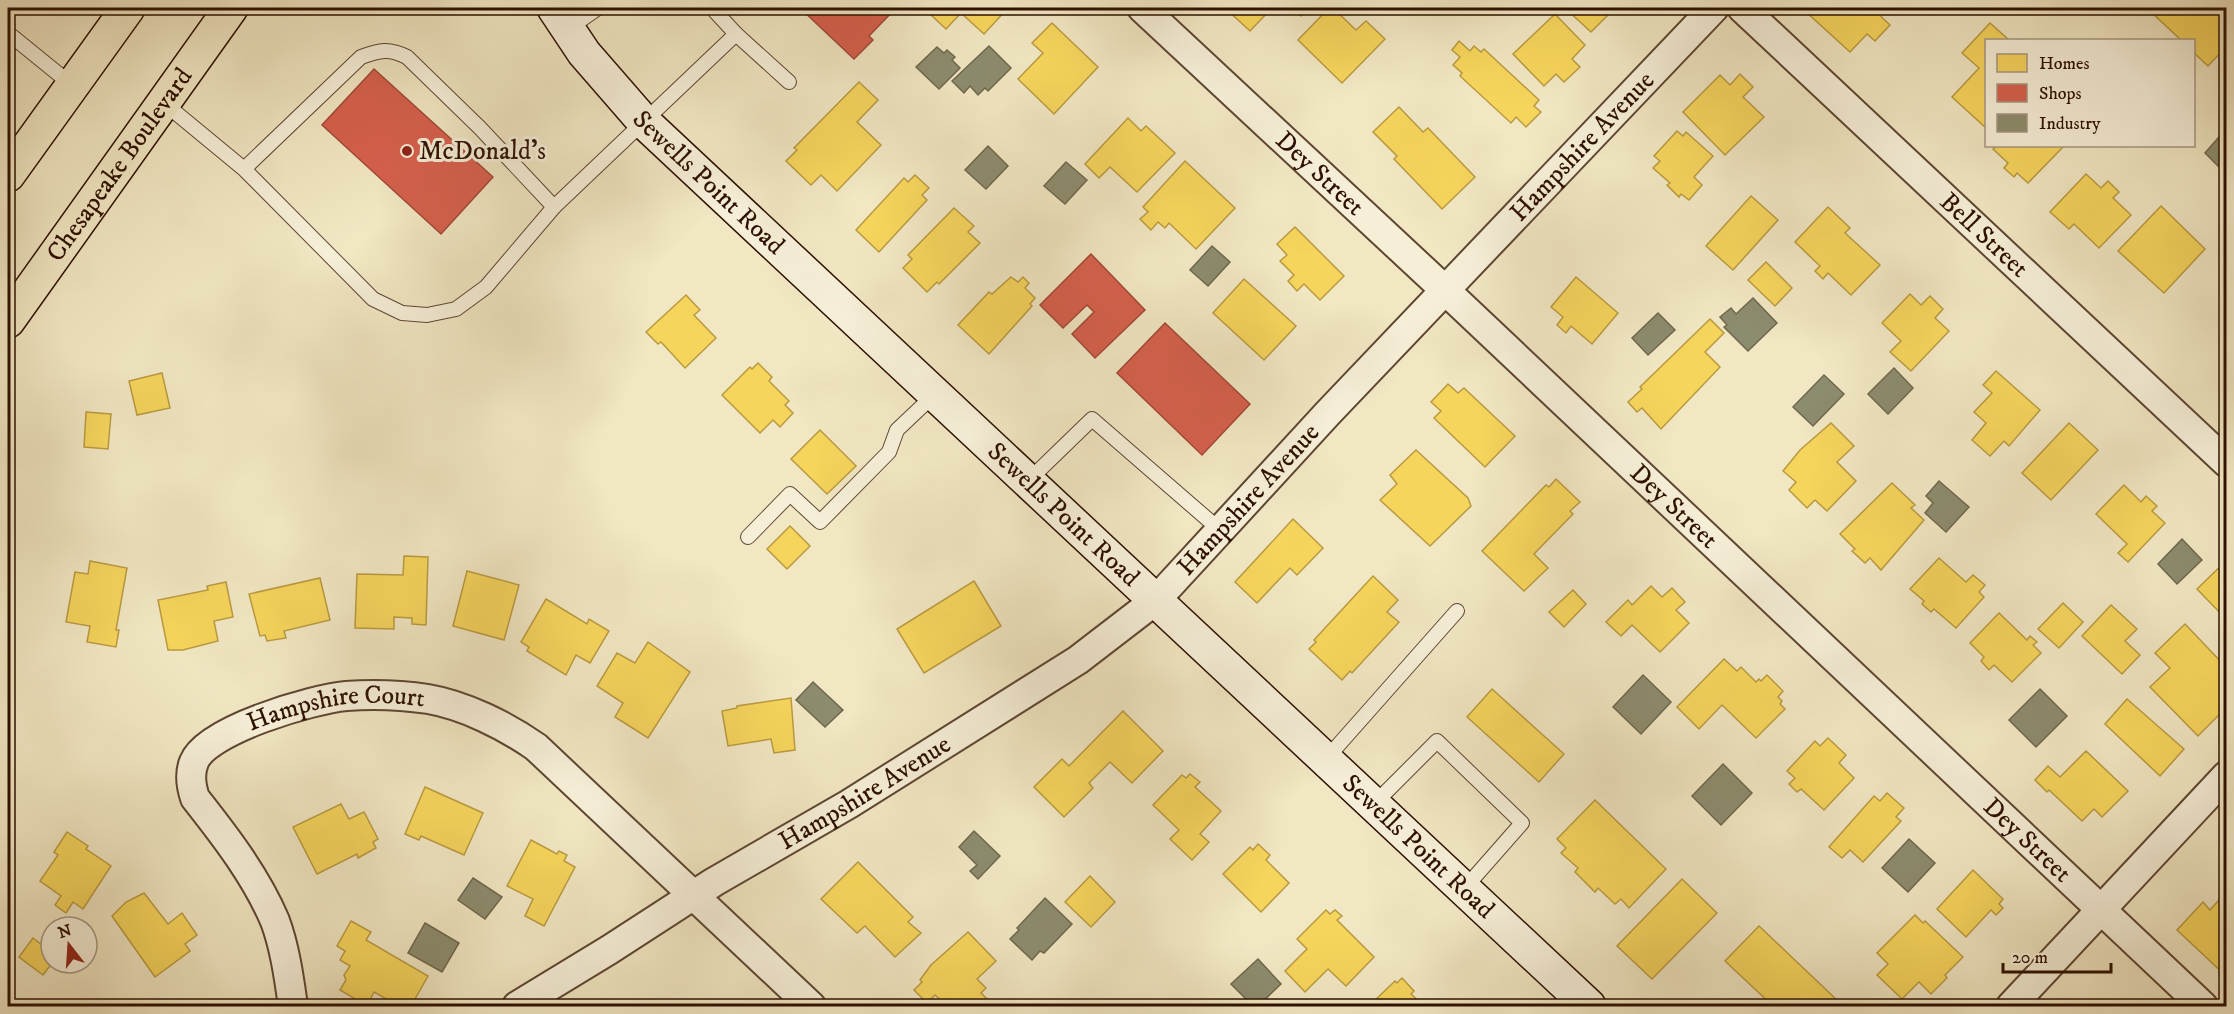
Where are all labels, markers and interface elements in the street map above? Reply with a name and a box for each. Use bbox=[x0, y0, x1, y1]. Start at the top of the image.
legend bbox=[1985, 39, 2195, 147]
text: Homes bbox=[2039, 53, 2090, 75]
street label: Chesapeake Boulevard bbox=[39, 61, 200, 268]
street label: Hampshire Avenue bbox=[1503, 64, 1662, 229]
text: Shops bbox=[2039, 83, 2082, 105]
street label: Sewells Point Road bbox=[625, 104, 792, 262]
text: Industry bbox=[2039, 113, 2101, 135]
street label: Dey Street bbox=[1269, 124, 1371, 223]
place label: McDonald's bbox=[419, 135, 546, 168]
marker: McDonald's bbox=[400, 144, 414, 158]
street label: Bell Street bbox=[1933, 185, 2036, 285]
street label: Hampshire Avenue bbox=[1170, 416, 1327, 583]
street label: Sewells Point Road bbox=[980, 435, 1147, 594]
street label: Dey Street bbox=[1623, 457, 1725, 556]
street label: Hampshire Court bbox=[242, 678, 427, 739]
street label: Hampshire Avenue bbox=[773, 728, 957, 858]
street label: Sewells Point Road bbox=[1335, 767, 1502, 926]
street label: Dey Street bbox=[1976, 790, 2079, 890]
north arrow bbox=[39, 915, 99, 975]
text: N bbox=[56, 920, 74, 943]
scale bar bbox=[2003, 936, 2111, 974]
text: 20 m bbox=[2012, 947, 2048, 969]

